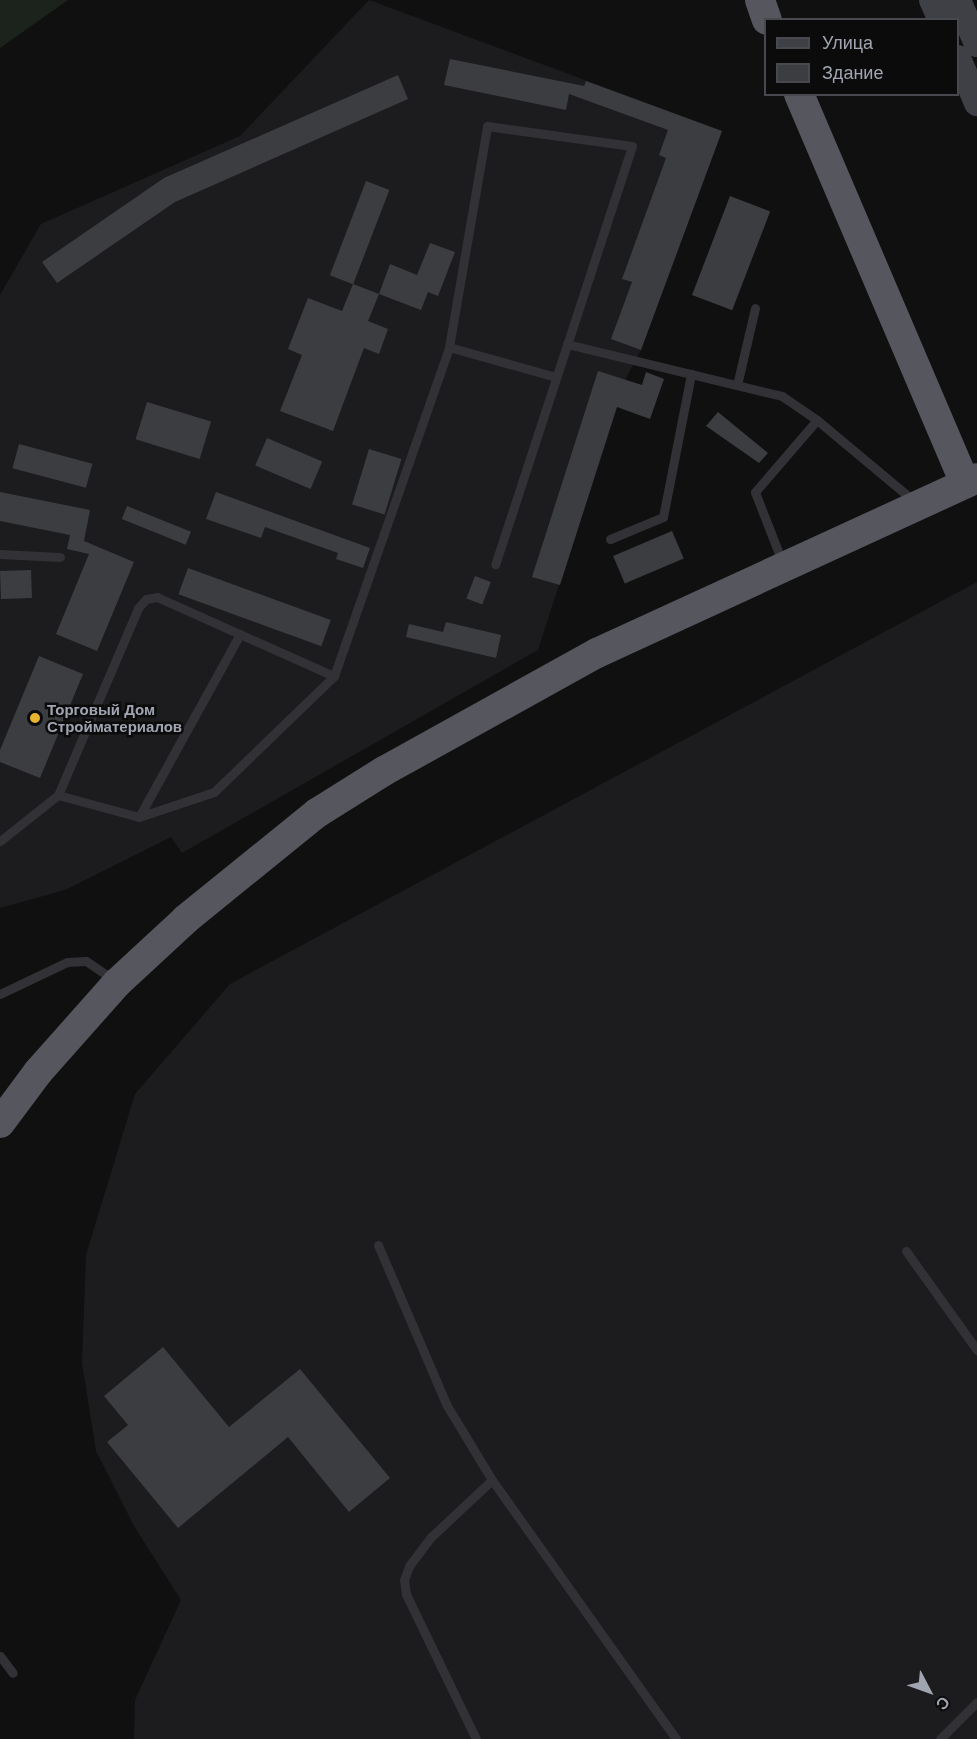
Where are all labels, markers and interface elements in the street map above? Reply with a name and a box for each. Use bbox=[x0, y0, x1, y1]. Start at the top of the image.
legend bbox=[764, 18, 959, 96]
text: Улица bbox=[822, 33, 873, 53]
text: Здание bbox=[822, 63, 883, 83]
place label: Торговый Дом Стройматериалов bbox=[47, 700, 182, 735]
marker: Торговый Дом Стройматериалов bbox=[28, 711, 42, 725]
north arrow bbox=[899, 1661, 959, 1721]
text: С bbox=[933, 1693, 953, 1713]

